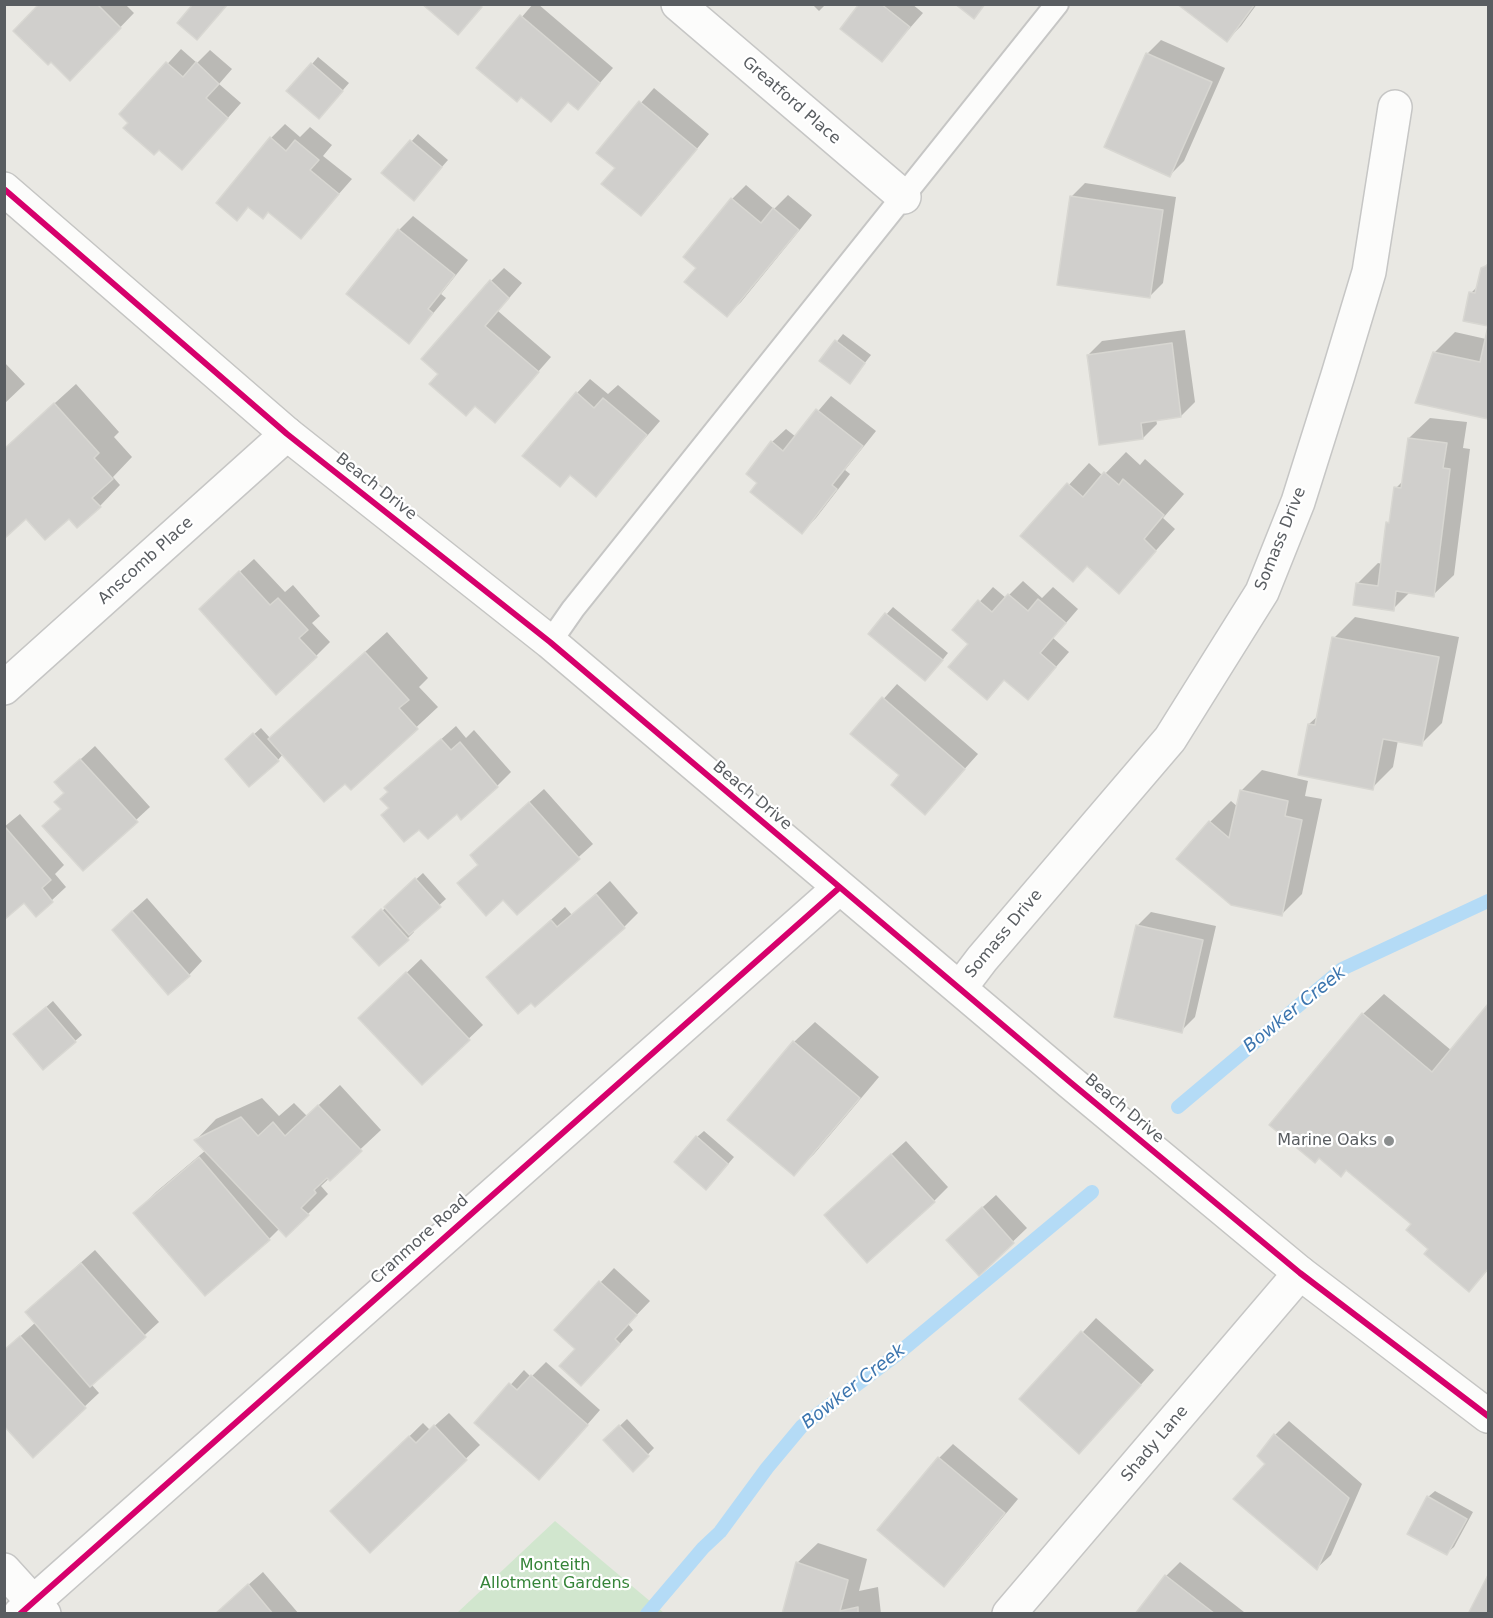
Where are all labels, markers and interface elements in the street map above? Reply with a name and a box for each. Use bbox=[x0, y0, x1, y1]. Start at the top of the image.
street label: Greatford Place bbox=[738, 53, 844, 149]
street label: Beach Drive bbox=[332, 449, 420, 525]
street label: Somass Drive bbox=[1252, 485, 1310, 593]
street label: Anscomb Place bbox=[94, 513, 198, 609]
street label: Beach Drive bbox=[709, 757, 795, 835]
street label: Somass Drive bbox=[961, 886, 1047, 982]
water label: Bowker Creek bbox=[1240, 962, 1350, 1058]
street label: Beach Drive bbox=[1081, 1070, 1167, 1148]
place label: Marine Oaks bbox=[1277, 1131, 1377, 1151]
marker: Marine Oaks bbox=[1382, 1134, 1396, 1148]
street label: Cranmore Road bbox=[367, 1191, 473, 1289]
water label: Bowker Creek bbox=[798, 1340, 910, 1434]
street label: Shady Lane bbox=[1118, 1402, 1192, 1486]
park label: Monteith Allotment Gardens bbox=[480, 1556, 630, 1594]

